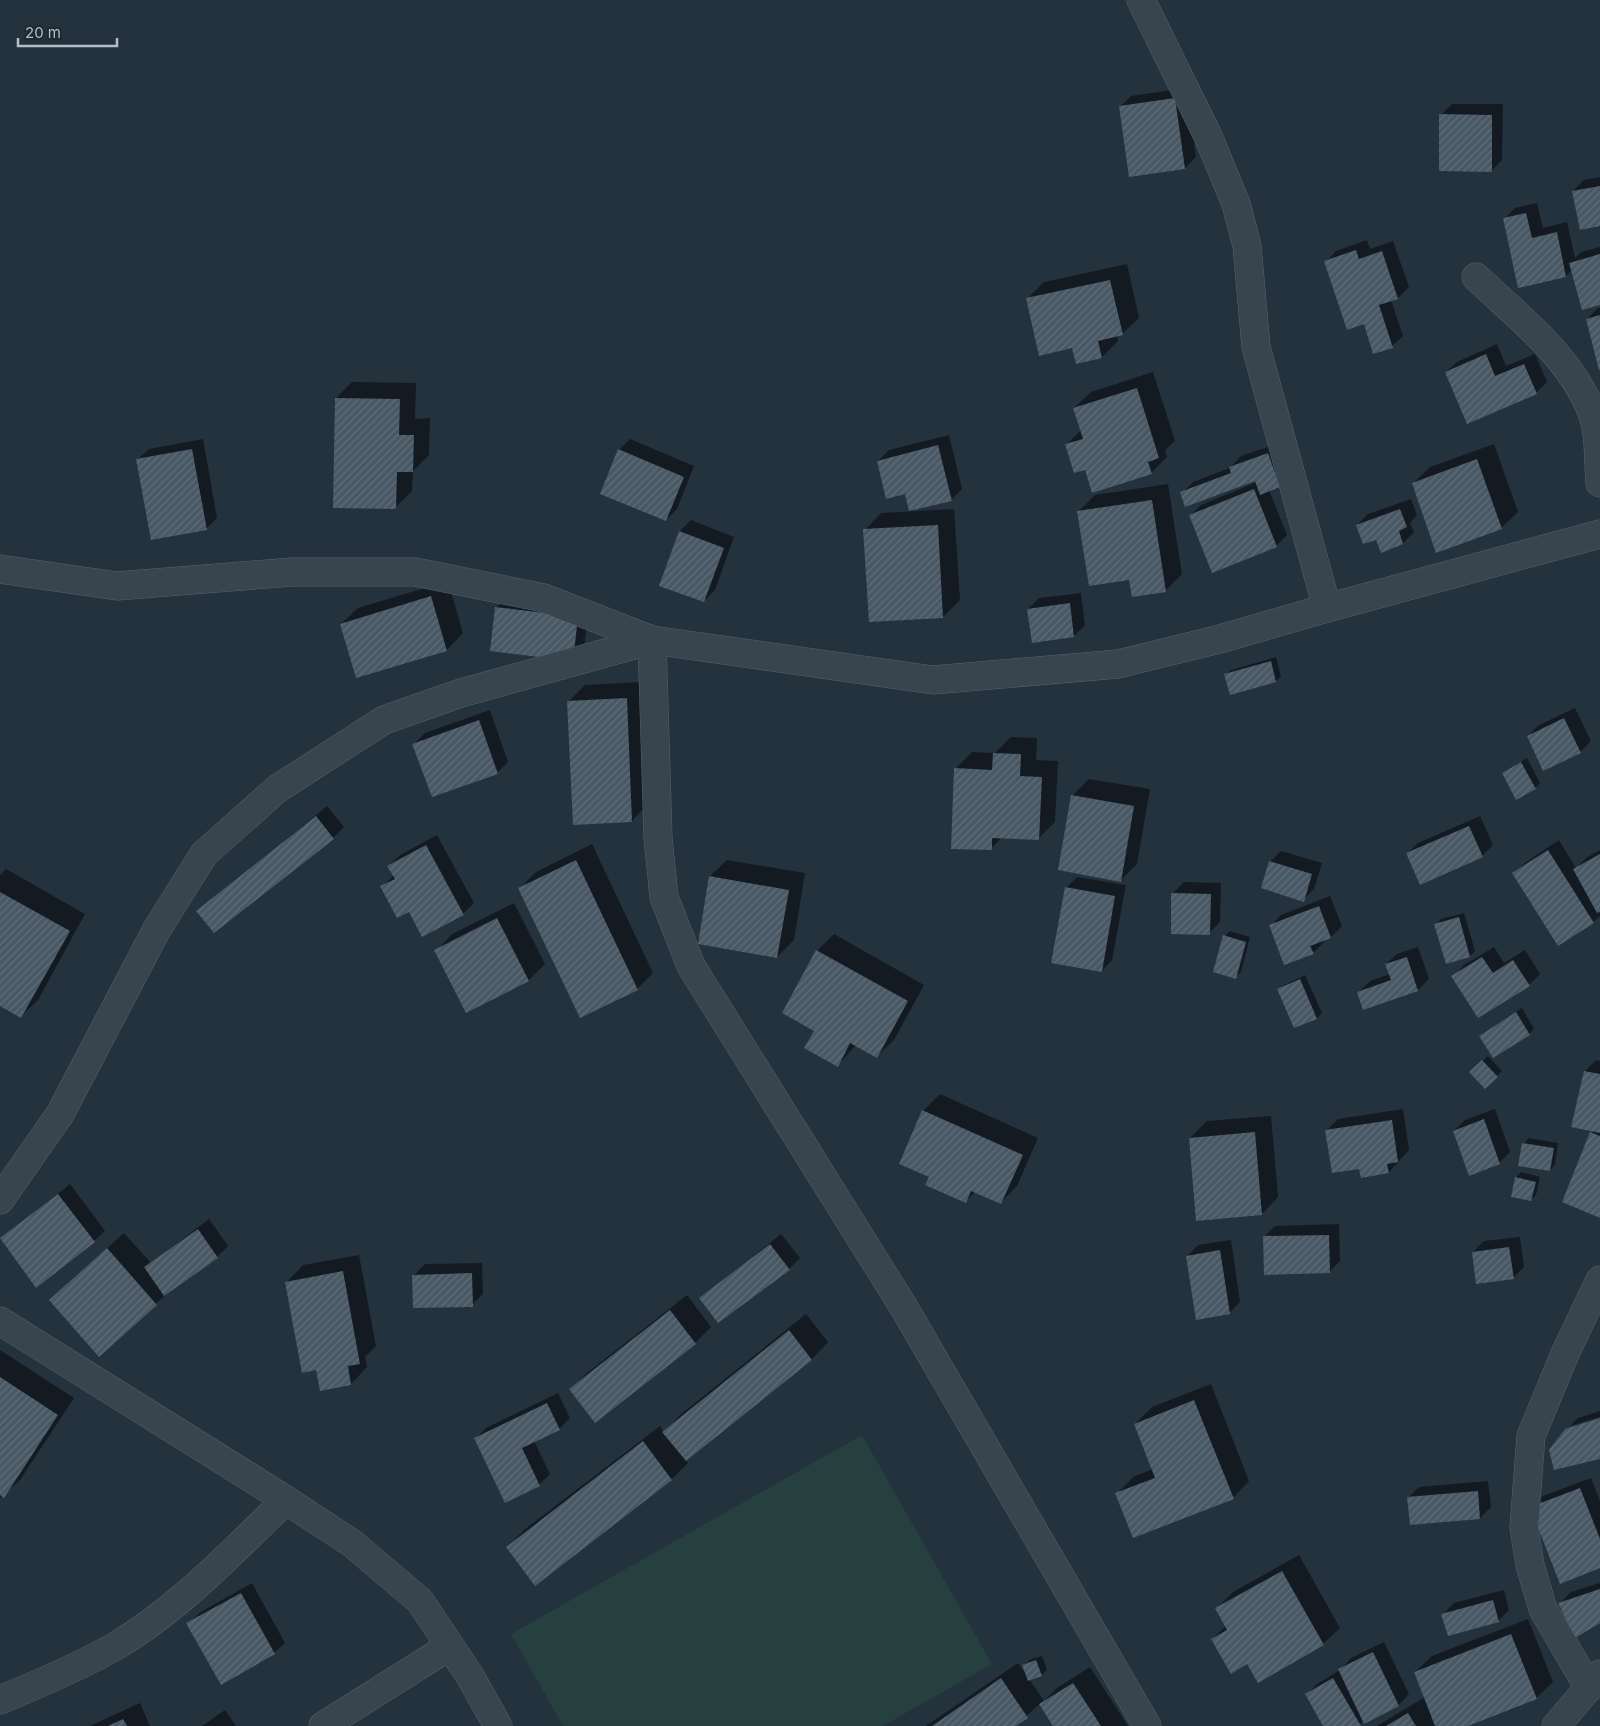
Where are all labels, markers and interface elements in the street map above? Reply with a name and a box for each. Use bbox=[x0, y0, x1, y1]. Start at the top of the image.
scale bar bbox=[18, 15, 116, 47]
text: 20 m bbox=[25, 23, 61, 42]

